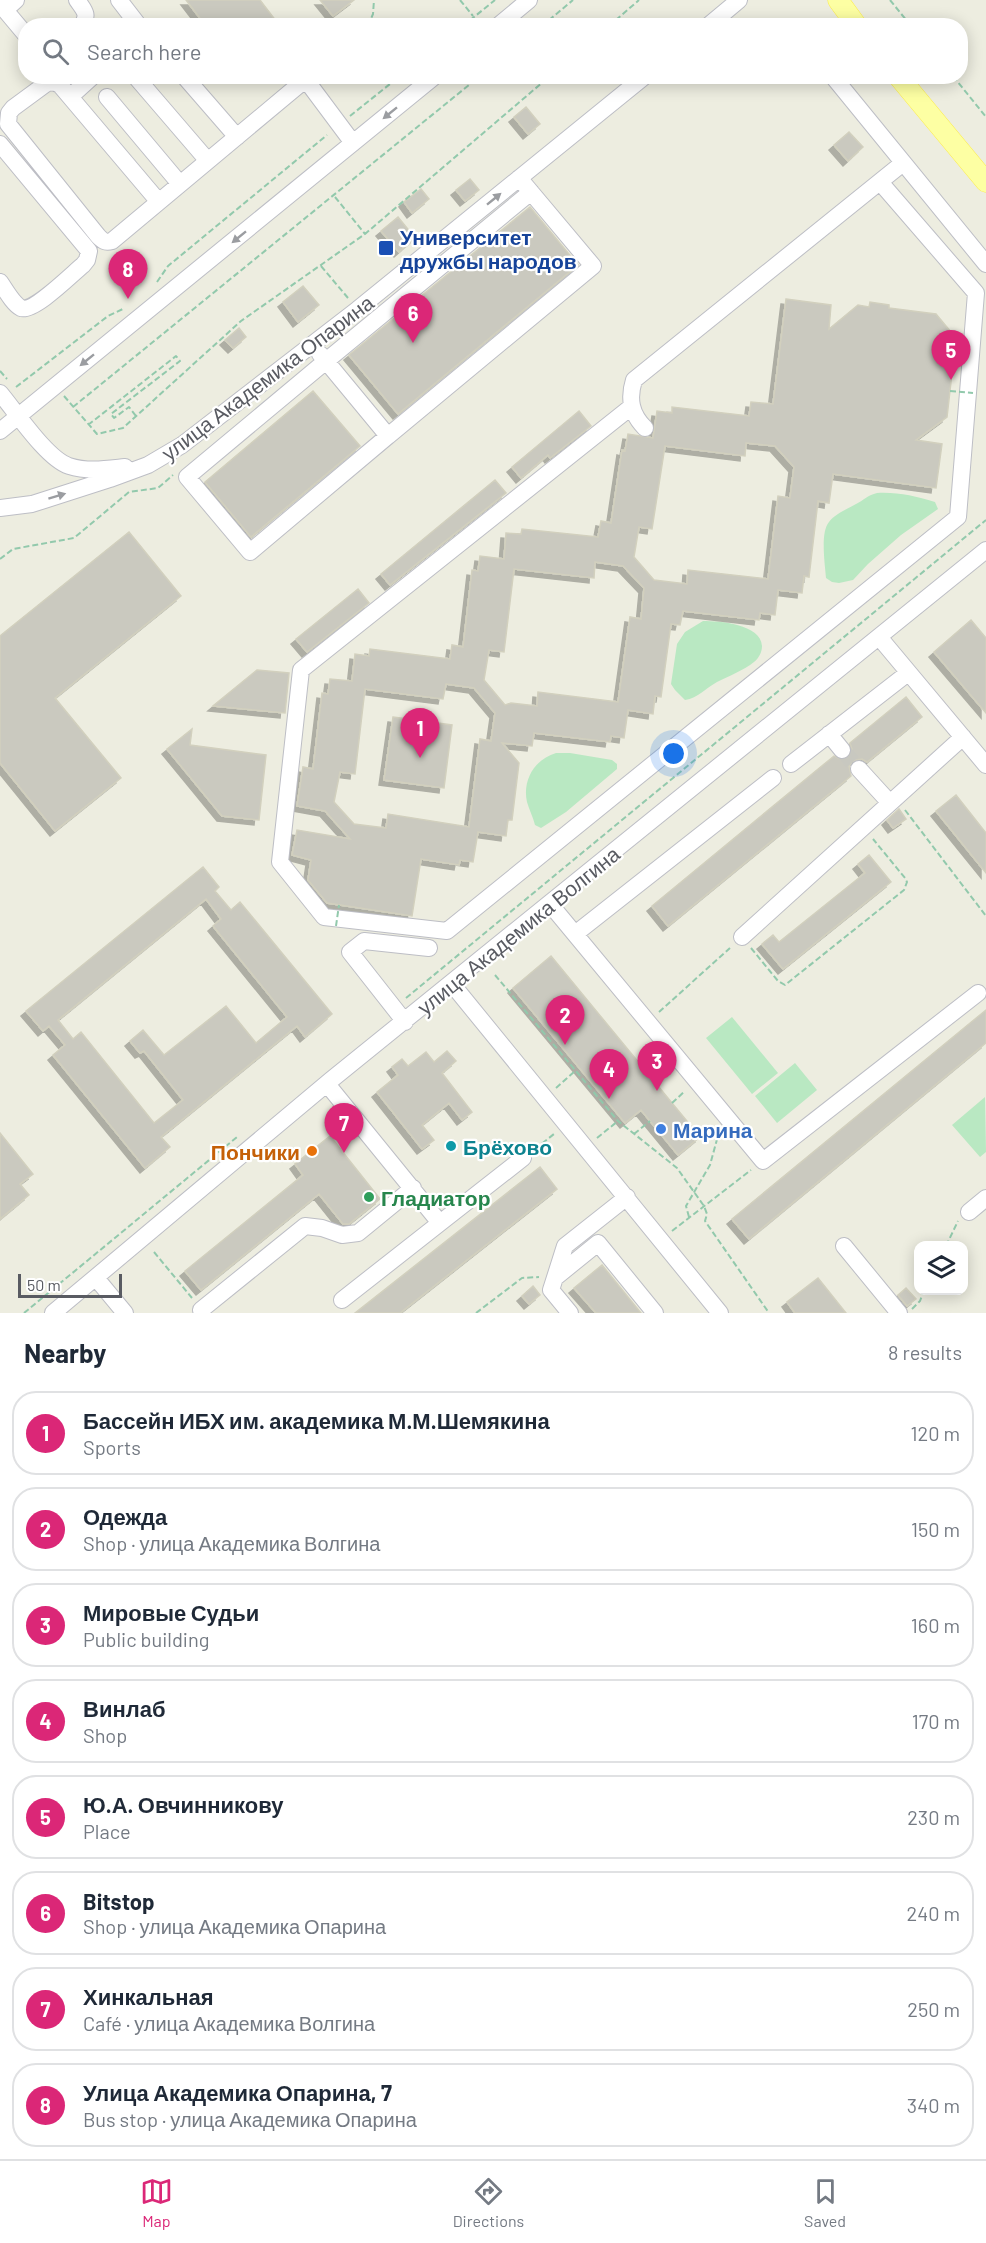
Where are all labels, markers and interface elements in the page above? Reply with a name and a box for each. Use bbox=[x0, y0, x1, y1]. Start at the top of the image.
search box bbox=[18, 18, 968, 84]
icon: search bbox=[39, 35, 72, 68]
text: Search here bbox=[87, 38, 201, 64]
one-way arrow bbox=[382, 107, 398, 120]
one-way arrow bbox=[486, 192, 502, 205]
place label: Университет дружбы народов bbox=[400, 224, 577, 273]
one-way arrow bbox=[231, 230, 246, 242]
marker: Университет дружбы народов bbox=[377, 239, 395, 257]
pin: 8 bbox=[108, 250, 148, 299]
street label: улица Академика Опарина bbox=[156, 289, 378, 465]
pin: 6 bbox=[394, 294, 432, 343]
pin: 5 bbox=[932, 330, 970, 380]
one-way arrow bbox=[80, 353, 95, 365]
one-way arrow bbox=[48, 491, 66, 500]
pin: 1 bbox=[400, 708, 440, 758]
your location bbox=[659, 739, 688, 768]
street label: улица Академика Волгина bbox=[412, 840, 624, 1019]
pin: 2 bbox=[546, 996, 584, 1045]
pin: 3 bbox=[638, 1042, 676, 1091]
pin: 4 bbox=[590, 1050, 628, 1099]
pin: 7 bbox=[324, 1104, 364, 1153]
place label: Марина bbox=[673, 1117, 753, 1142]
marker: Марина bbox=[654, 1122, 668, 1136]
place label: Брёхово bbox=[463, 1134, 552, 1159]
place label: Пончики bbox=[211, 1139, 300, 1164]
marker: Брёхово bbox=[444, 1139, 458, 1153]
marker: Пончики bbox=[305, 1144, 319, 1158]
place label: Гладиатор bbox=[381, 1185, 490, 1210]
marker: Гладиатор bbox=[362, 1190, 376, 1204]
map controls bbox=[914, 1241, 968, 1295]
button: layers bbox=[914, 1241, 968, 1295]
scale bar bbox=[18, 1271, 122, 1298]
text: 50 m bbox=[27, 1275, 61, 1294]
text: Nearby bbox=[24, 1337, 106, 1368]
text: 8 results bbox=[888, 1340, 962, 1364]
text: Бассейн ИБХ им. академика М.М.Шемякина bbox=[83, 1407, 550, 1433]
text: 1 bbox=[42, 1421, 49, 1445]
text: 120 m bbox=[910, 1421, 960, 1445]
text: Sports bbox=[83, 1435, 141, 1459]
text: Одежда bbox=[83, 1503, 167, 1529]
text: 2 bbox=[40, 1517, 51, 1541]
text: 150 m bbox=[911, 1517, 960, 1541]
text: Shop · улица Академика Волгина bbox=[83, 1531, 380, 1555]
text: Мировые Судьи bbox=[83, 1599, 259, 1625]
text: 3 bbox=[40, 1613, 51, 1637]
text: 160 m bbox=[911, 1613, 960, 1637]
text: Public building bbox=[83, 1627, 209, 1651]
text: Винлаб bbox=[83, 1695, 166, 1721]
text: 4 bbox=[39, 1709, 52, 1733]
text: 170 m bbox=[912, 1709, 960, 1733]
text: Shop bbox=[83, 1723, 127, 1747]
text: Ю.А. Овчинникову bbox=[83, 1791, 283, 1817]
text: 5 bbox=[40, 1805, 51, 1829]
text: 230 m bbox=[907, 1805, 960, 1829]
text: Place bbox=[83, 1819, 131, 1843]
text: Bitstop bbox=[83, 1888, 155, 1914]
text: 6 bbox=[40, 1901, 51, 1925]
text: 240 m bbox=[906, 1901, 960, 1925]
text: Shop · улица Академика Опарина bbox=[83, 1914, 386, 1938]
text: Хинкальная bbox=[83, 1983, 214, 2009]
text: 7 bbox=[41, 1997, 50, 2021]
text: 250 m bbox=[907, 1997, 960, 2021]
text: Café · улица Академика Волгина bbox=[83, 2011, 375, 2035]
text: Улица Академика Опарина, 7 bbox=[83, 2079, 392, 2105]
text: 8 bbox=[40, 2093, 51, 2117]
text: 340 m bbox=[907, 2093, 960, 2117]
text: Bus stop · улица Академика Опарина bbox=[83, 2107, 417, 2131]
tab: Map bbox=[140, 2175, 173, 2230]
tab: Directions bbox=[453, 2175, 524, 2230]
tab: Saved bbox=[804, 2175, 846, 2230]

